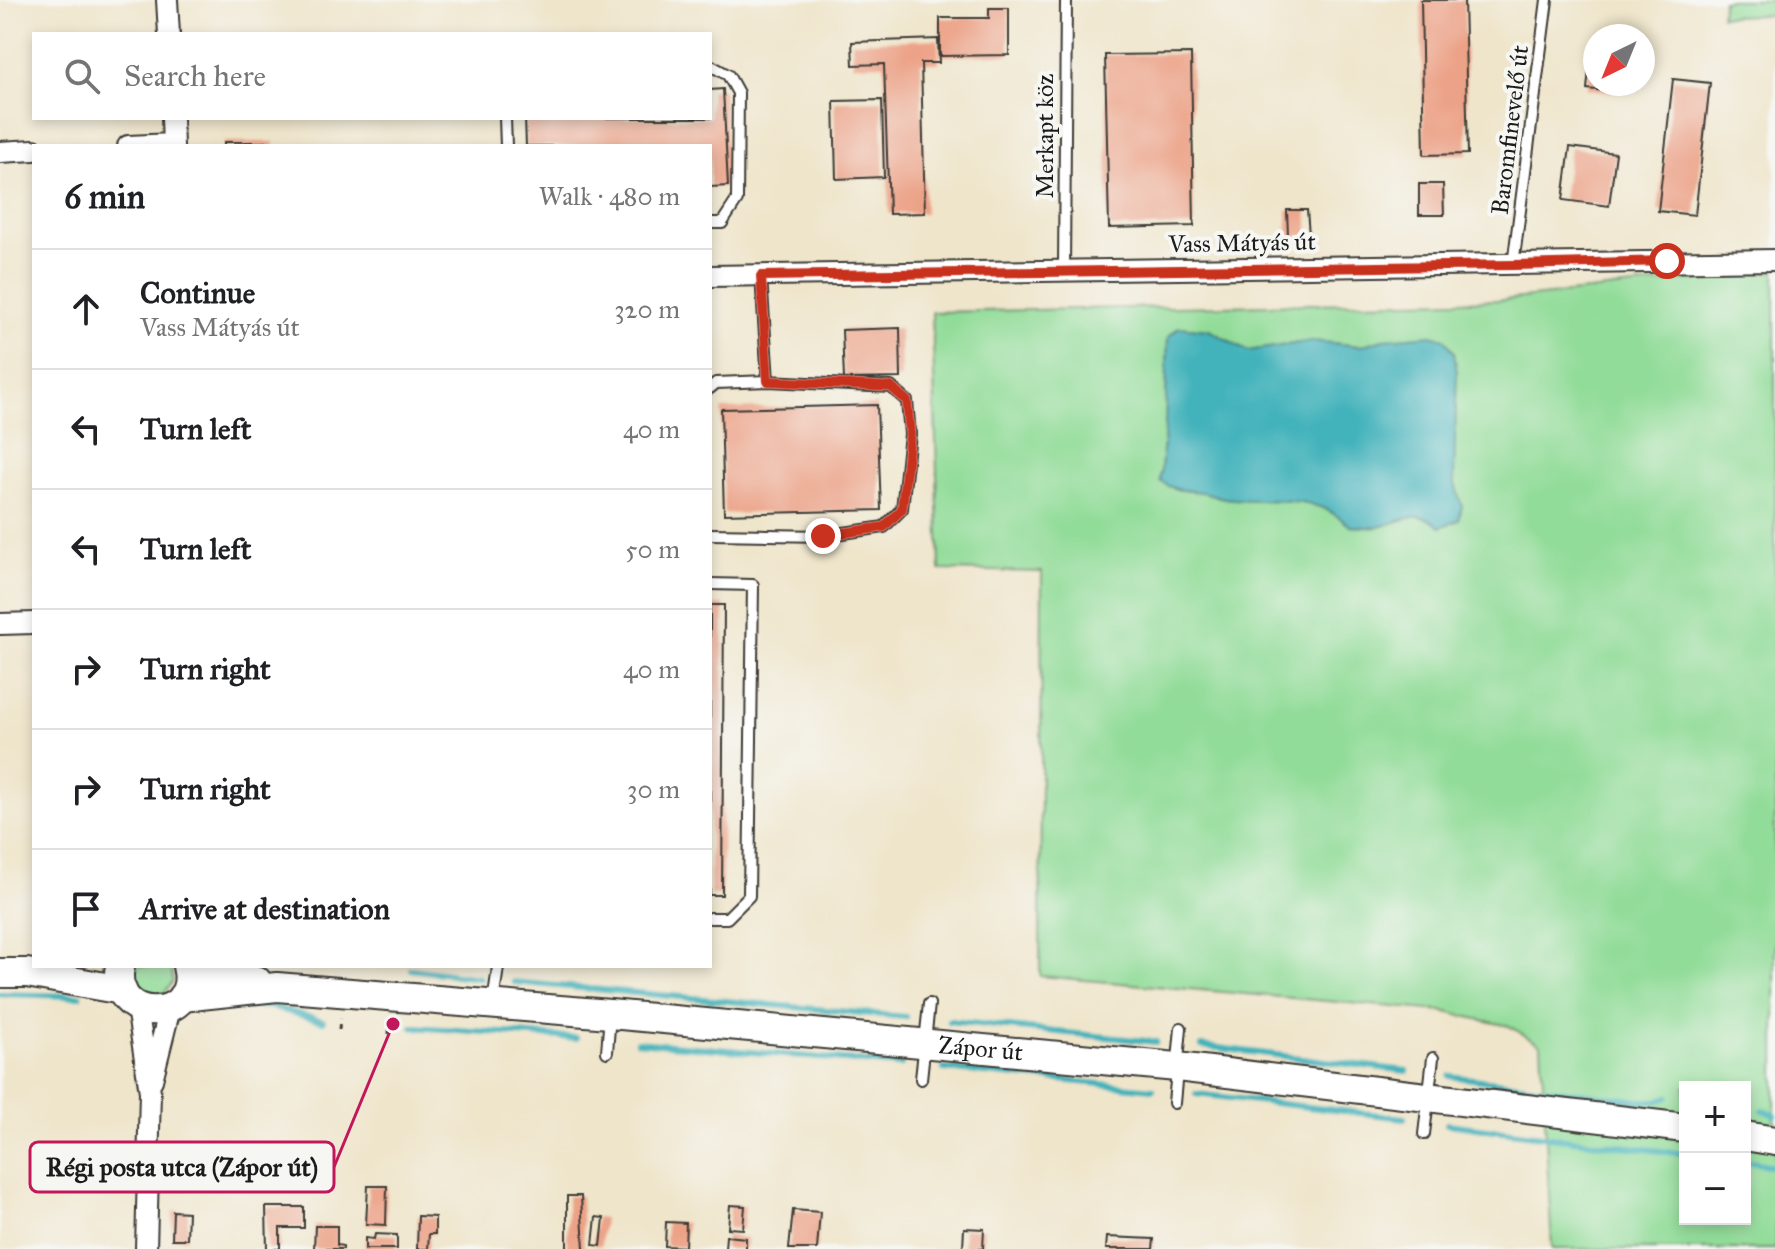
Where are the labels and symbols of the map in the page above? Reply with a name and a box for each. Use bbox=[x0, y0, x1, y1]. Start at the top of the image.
north arrow bbox=[1583, 24, 1655, 96]
street label: Baromfinevelő út bbox=[1485, 43, 1535, 216]
street label: Merkapt köz bbox=[1030, 74, 1060, 198]
street label: Vass Mátyás út bbox=[1167, 227, 1317, 259]
route start bbox=[1649, 243, 1685, 279]
route end bbox=[805, 518, 841, 554]
street label: Zápor út bbox=[937, 1030, 1025, 1068]
callout: Régi posta utca (Zápor út) bbox=[30, 1142, 334, 1192]
text: Régi posta utca (Zápor út) bbox=[46, 1151, 318, 1184]

